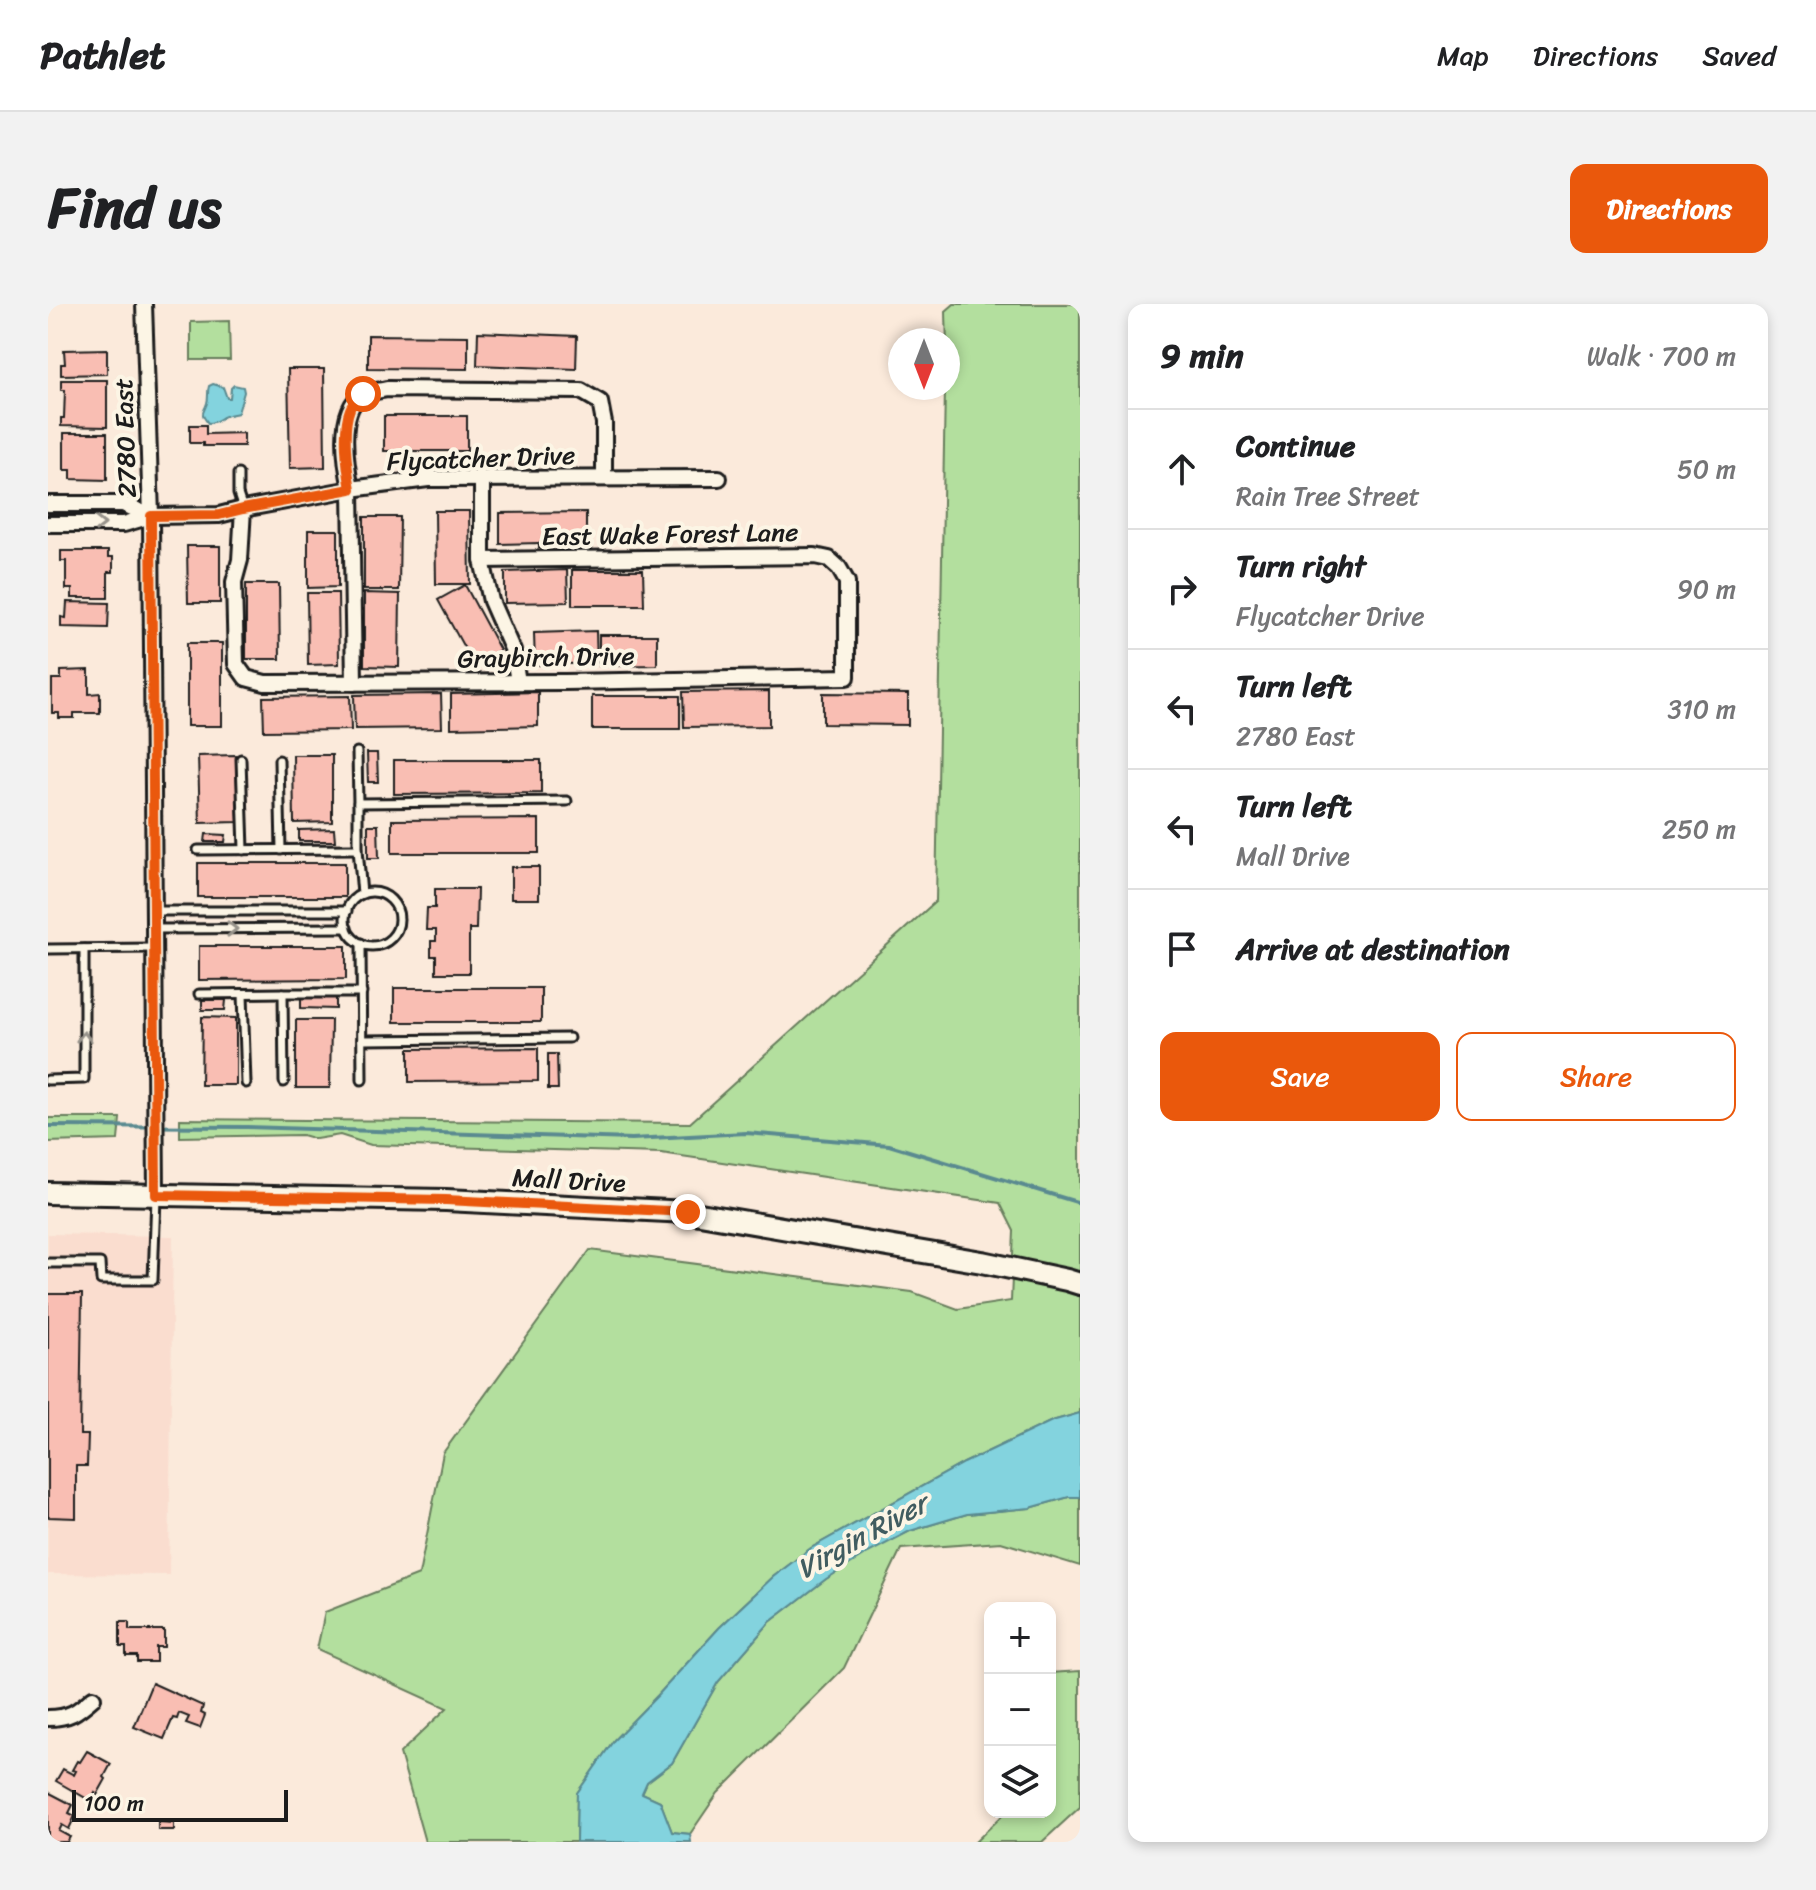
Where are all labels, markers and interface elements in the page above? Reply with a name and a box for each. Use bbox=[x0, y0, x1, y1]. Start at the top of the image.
text: Pathlet bbox=[40, 22, 166, 89]
text: Map bbox=[1437, 31, 1489, 80]
text: Directions bbox=[1533, 31, 1658, 80]
text: Saved bbox=[1702, 31, 1776, 80]
text: Find us bbox=[48, 159, 221, 258]
button: Directions bbox=[1570, 164, 1768, 253]
text: 9 min bbox=[1160, 326, 1244, 386]
north arrow bbox=[888, 328, 960, 400]
text: Walk · 700 m bbox=[1587, 333, 1736, 379]
route start bbox=[345, 376, 381, 412]
street label: 2780 East bbox=[100, 377, 150, 499]
text: Continue bbox=[1236, 419, 1355, 473]
street label: Flycatcher Drive bbox=[386, 432, 576, 484]
text: 50 m bbox=[1677, 446, 1736, 492]
icon: ahead bbox=[1160, 447, 1204, 491]
text: Rain Tree Street bbox=[1236, 473, 1420, 519]
street label: East Wake Forest Lane bbox=[541, 509, 799, 559]
one-way arrow bbox=[94, 515, 107, 533]
text: Turn right bbox=[1236, 539, 1366, 593]
text: 90 m bbox=[1677, 566, 1736, 612]
icon: right bbox=[1160, 567, 1204, 611]
text: Flycatcher Drive bbox=[1236, 593, 1425, 639]
street label: Graybirch Drive bbox=[457, 632, 635, 682]
text: Turn left bbox=[1236, 659, 1352, 713]
text: 310 m bbox=[1667, 686, 1736, 732]
icon: left bbox=[1160, 687, 1204, 731]
text: 2780 East bbox=[1236, 713, 1356, 759]
text: Turn left bbox=[1236, 779, 1352, 833]
text: 250 m bbox=[1662, 806, 1736, 852]
icon: left bbox=[1160, 807, 1204, 851]
text: Mall Drive bbox=[1236, 833, 1350, 879]
one-way arrow bbox=[226, 920, 239, 937]
text: Arrive at destination bbox=[1236, 922, 1510, 976]
icon: arrive bbox=[1160, 927, 1204, 971]
one-way arrow bbox=[75, 1030, 93, 1043]
button: Save bbox=[1160, 1032, 1440, 1121]
button: Share bbox=[1456, 1032, 1736, 1121]
street label: Mall Drive bbox=[511, 1154, 628, 1206]
route end bbox=[670, 1194, 706, 1230]
water label: Virgin River bbox=[787, 1477, 942, 1592]
map controls bbox=[984, 1602, 1056, 1818]
button: + bbox=[984, 1602, 1056, 1674]
button: − bbox=[984, 1674, 1056, 1746]
button: layers bbox=[984, 1746, 1056, 1818]
text: 100 m bbox=[84, 1784, 144, 1823]
scale bar bbox=[72, 1786, 288, 1822]

